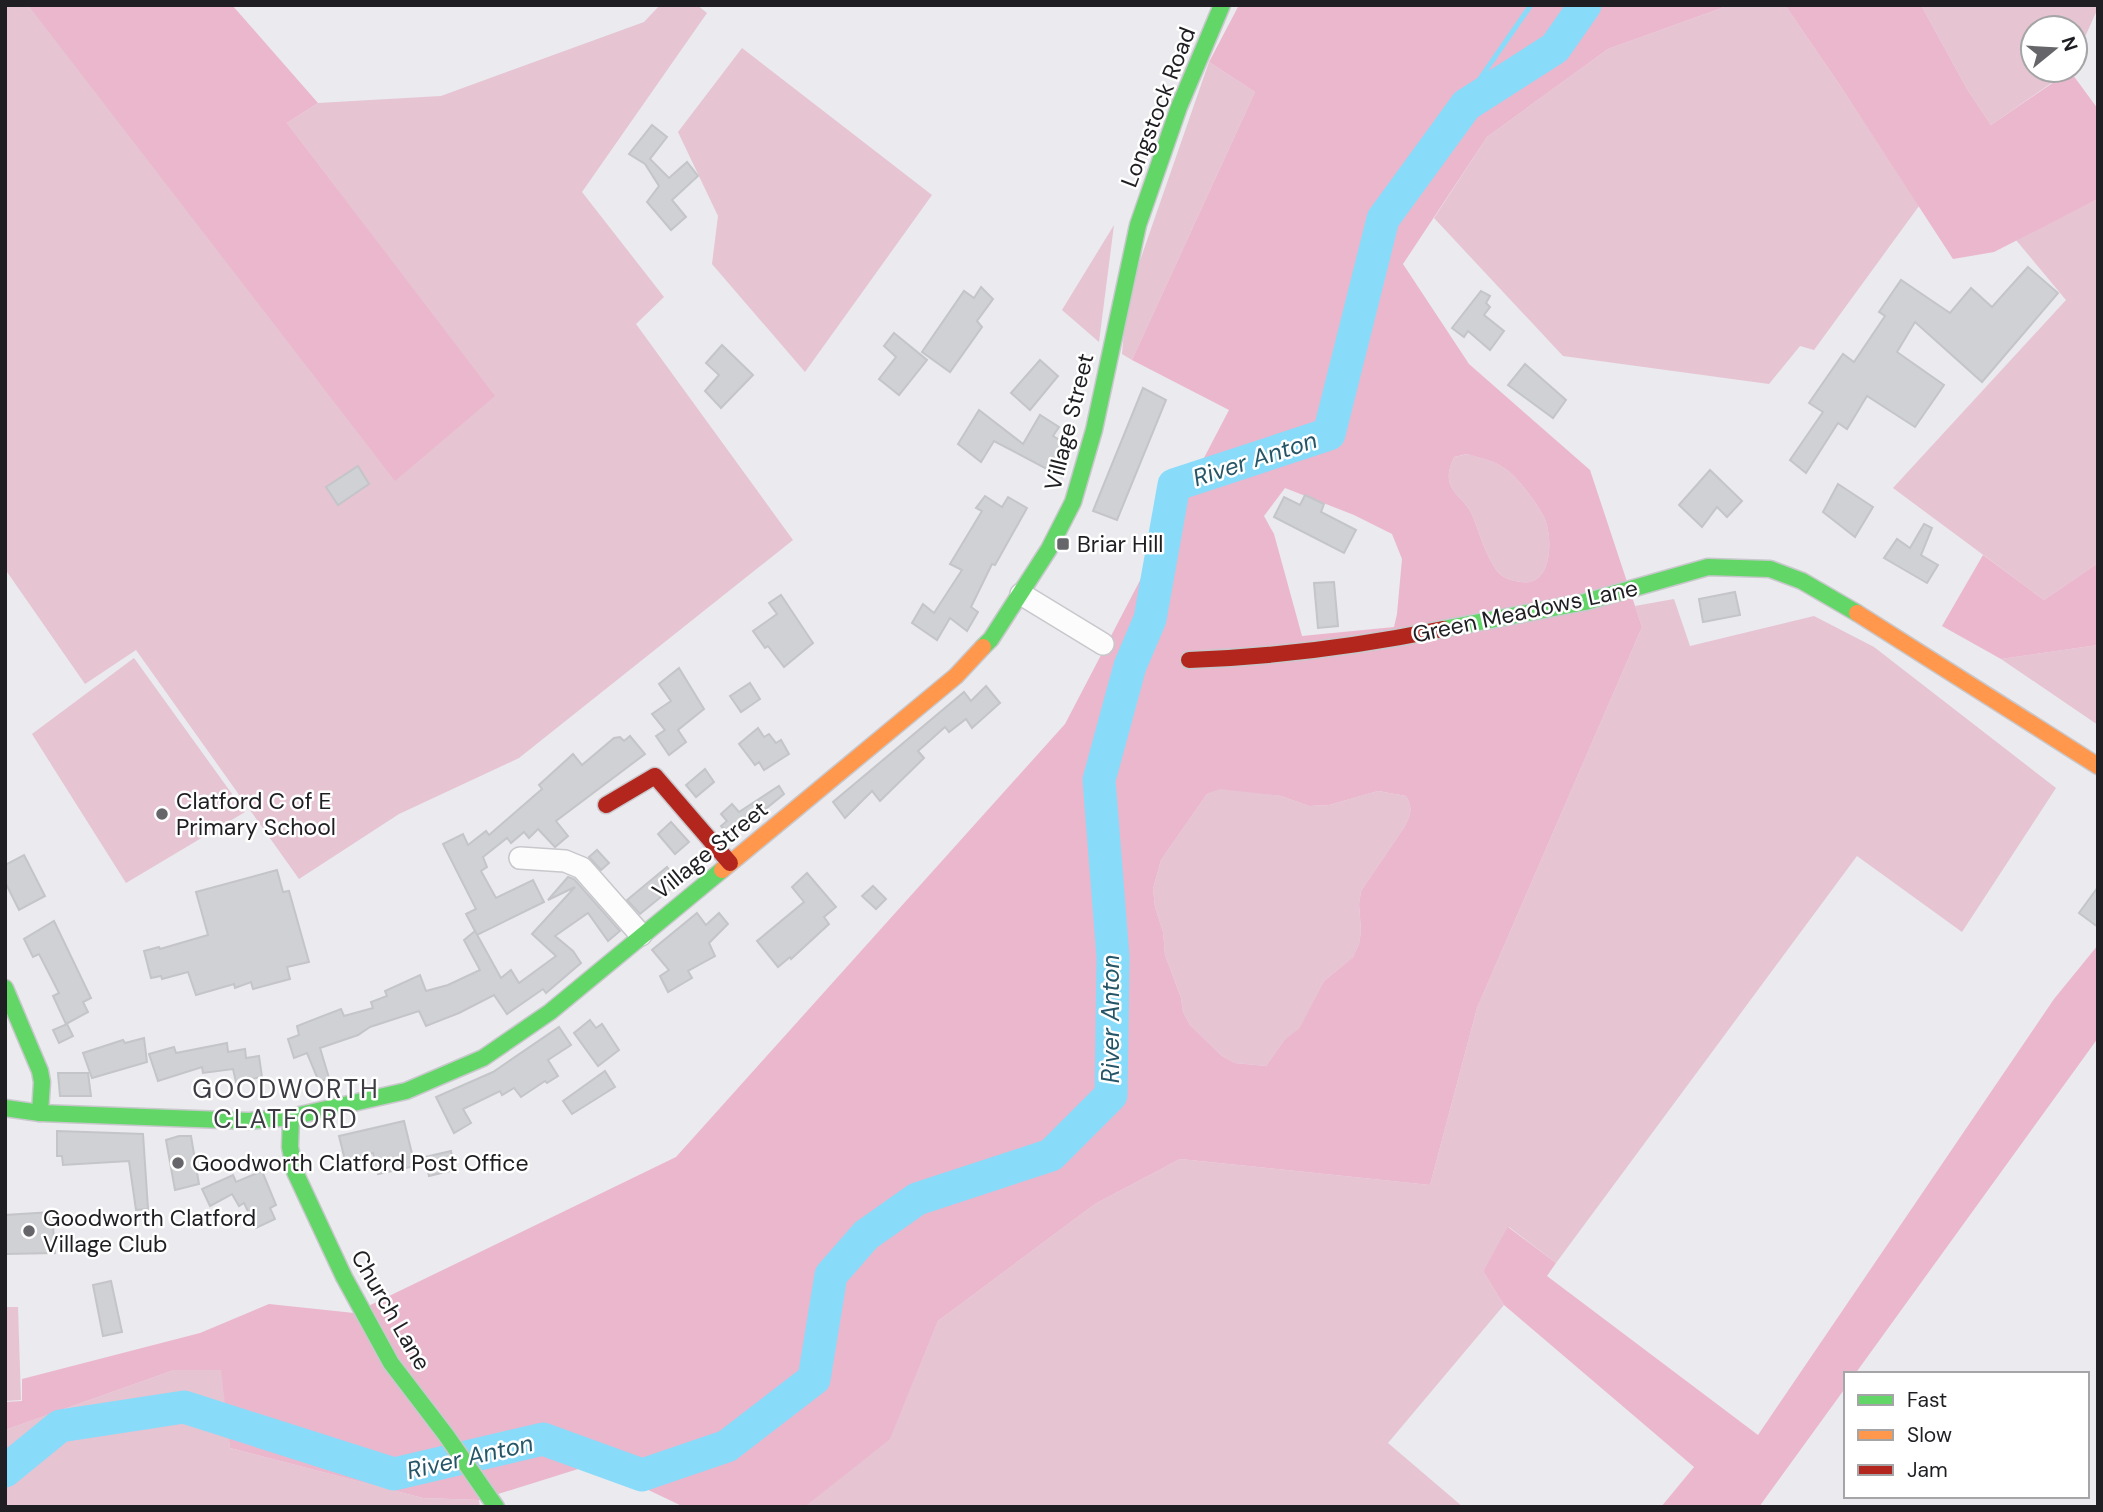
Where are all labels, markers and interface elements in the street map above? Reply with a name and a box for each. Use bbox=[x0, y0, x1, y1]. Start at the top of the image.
north arrow bbox=[2019, 14, 2089, 84]
street label: Longstock Road bbox=[1114, 23, 1202, 191]
text: N bbox=[2056, 33, 2084, 54]
street label: Village Street bbox=[1037, 350, 1101, 494]
water label: River Anton bbox=[1189, 424, 1321, 493]
place label: Briar Hill bbox=[1077, 529, 1163, 559]
marker: Briar Hill bbox=[1055, 536, 1071, 552]
street label: Green Meadows Lane bbox=[1410, 572, 1640, 650]
place label: Clatford C of E Primary School bbox=[176, 786, 336, 842]
street label: Village Street bbox=[646, 794, 774, 906]
marker: Clatford C of E Primary School bbox=[154, 806, 170, 822]
water label: River Anton bbox=[1095, 955, 1126, 1083]
district label: GOODWORTH CLATFORD bbox=[192, 1072, 380, 1136]
place label: Goodworth Clatford Post Office bbox=[192, 1148, 528, 1178]
marker: Goodworth Clatford Post Office bbox=[170, 1155, 186, 1171]
place label: Goodworth Clatford Village Club bbox=[43, 1203, 256, 1259]
marker: Goodworth Clatford Village Club bbox=[21, 1223, 37, 1239]
street label: Church Lane bbox=[344, 1244, 438, 1376]
legend bbox=[1844, 1372, 2089, 1498]
text: Fast bbox=[1907, 1386, 1947, 1414]
text: Slow bbox=[1907, 1421, 1952, 1449]
water label: River Anton bbox=[404, 1427, 536, 1486]
text: Jam bbox=[1907, 1456, 1948, 1484]

